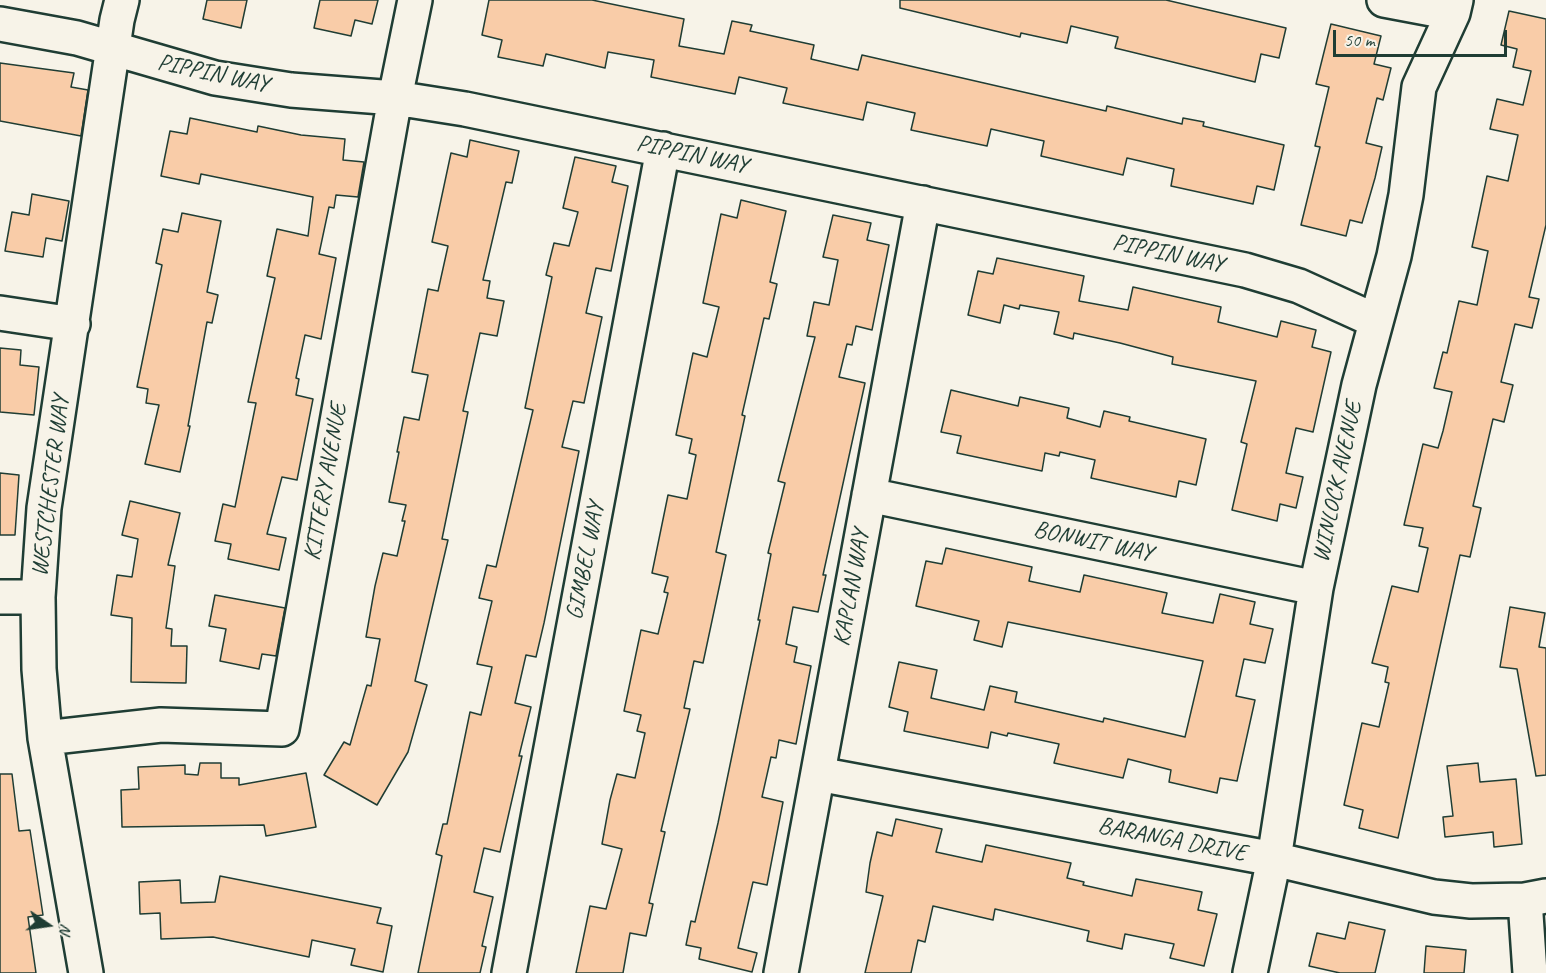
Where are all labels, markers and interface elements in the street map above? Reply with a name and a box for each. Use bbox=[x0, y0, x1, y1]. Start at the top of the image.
scale bar bbox=[1336, 18, 1510, 56]
text: 50 m bbox=[1344, 29, 1375, 51]
street label: PIPPIN WAY bbox=[155, 48, 271, 100]
street label: PIPPIN WAY bbox=[634, 129, 750, 181]
street label: PIPPIN WAY bbox=[1110, 228, 1226, 280]
street label: WESTCHESTER WAY bbox=[26, 394, 76, 578]
street label: WINLOCK AVENUE bbox=[1307, 399, 1369, 565]
street label: KITTERY AVENUE bbox=[298, 401, 354, 563]
street label: GIMBEL WAY bbox=[561, 500, 611, 622]
street label: BONWIT WAY bbox=[1031, 515, 1155, 569]
street label: KAPLAN WAY bbox=[828, 528, 876, 648]
street label: BARANGA DRIVE bbox=[1095, 812, 1249, 868]
north arrow bbox=[18, 895, 78, 955]
text: N bbox=[55, 922, 76, 936]

